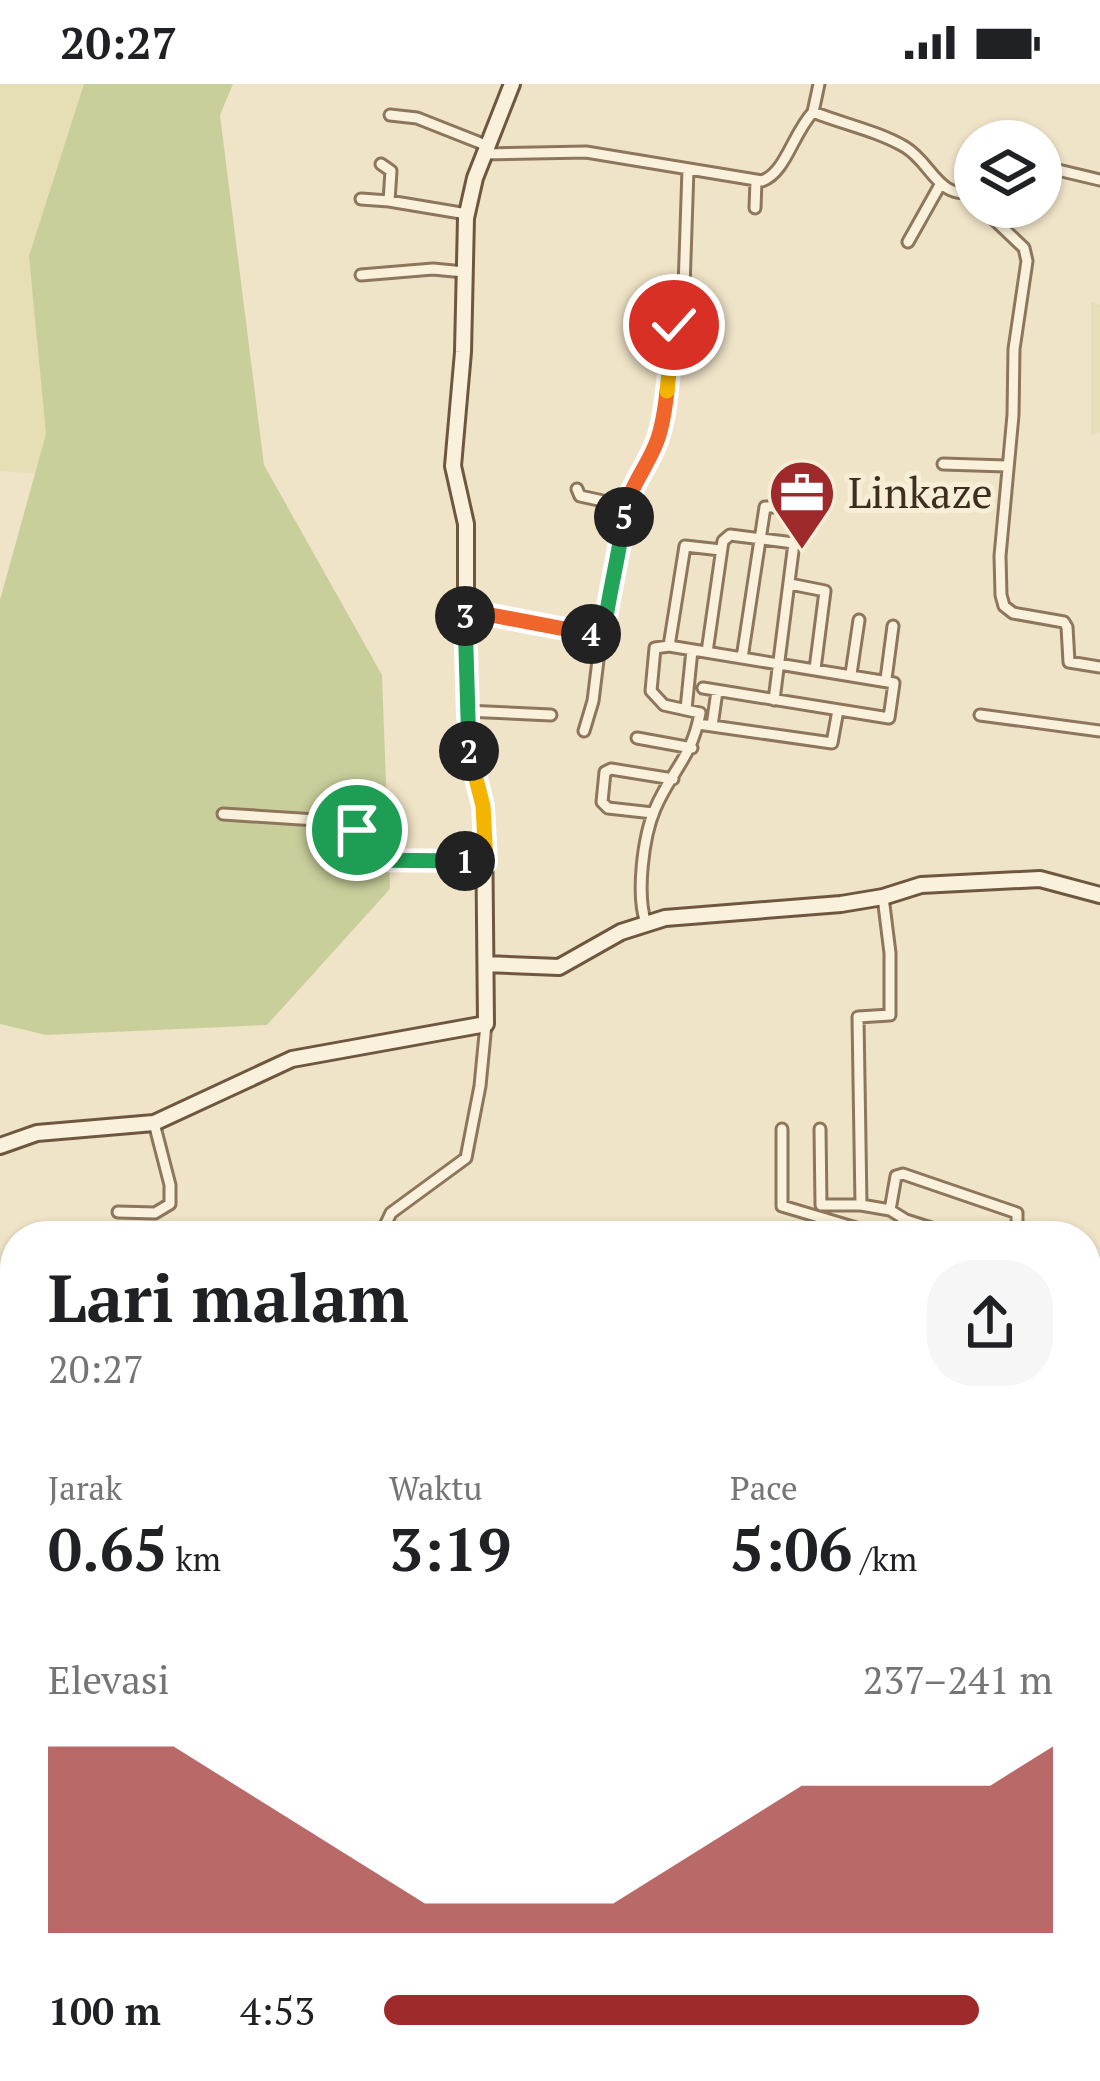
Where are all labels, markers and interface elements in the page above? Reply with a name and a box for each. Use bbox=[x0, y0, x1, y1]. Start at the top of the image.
text: 20:27 bbox=[60, 12, 177, 72]
map controls bbox=[954, 120, 1062, 228]
button: layers bbox=[954, 120, 1062, 228]
pin bbox=[623, 274, 725, 376]
icon: check bbox=[641, 292, 707, 358]
office icon: Linkaze bbox=[767, 458, 837, 552]
place label: Linkaze bbox=[848, 464, 993, 520]
pin: 5 bbox=[594, 487, 654, 547]
text: 5 bbox=[615, 495, 633, 538]
pin: 3 bbox=[435, 586, 495, 646]
text: 3 bbox=[456, 594, 474, 637]
pin: 4 bbox=[561, 604, 621, 664]
text: 4 bbox=[582, 612, 600, 655]
pin: 2 bbox=[439, 721, 499, 781]
text: 2 bbox=[460, 729, 478, 772]
pin bbox=[306, 779, 408, 881]
icon: arrive bbox=[324, 797, 390, 863]
pin: 1 bbox=[435, 831, 495, 891]
text: 1 bbox=[456, 839, 474, 882]
text: Lari malam bbox=[48, 1253, 409, 1341]
button: share bbox=[927, 1260, 1053, 1386]
text: 20:27 bbox=[48, 1342, 144, 1394]
text: Jarak bbox=[48, 1466, 122, 1509]
text: Waktu bbox=[389, 1466, 483, 1509]
text: Pace bbox=[730, 1466, 798, 1509]
text: 0.65 bbox=[48, 1509, 167, 1588]
text: 3:19 bbox=[389, 1509, 511, 1588]
text: 5:06 bbox=[730, 1509, 852, 1588]
text: km bbox=[167, 1537, 221, 1580]
text: /km bbox=[852, 1537, 917, 1580]
text: Elevasi bbox=[48, 1653, 169, 1705]
text: 237–241 m bbox=[863, 1653, 1053, 1705]
text: 100 m bbox=[48, 1984, 161, 2036]
text: 4:53 bbox=[240, 1984, 315, 2036]

